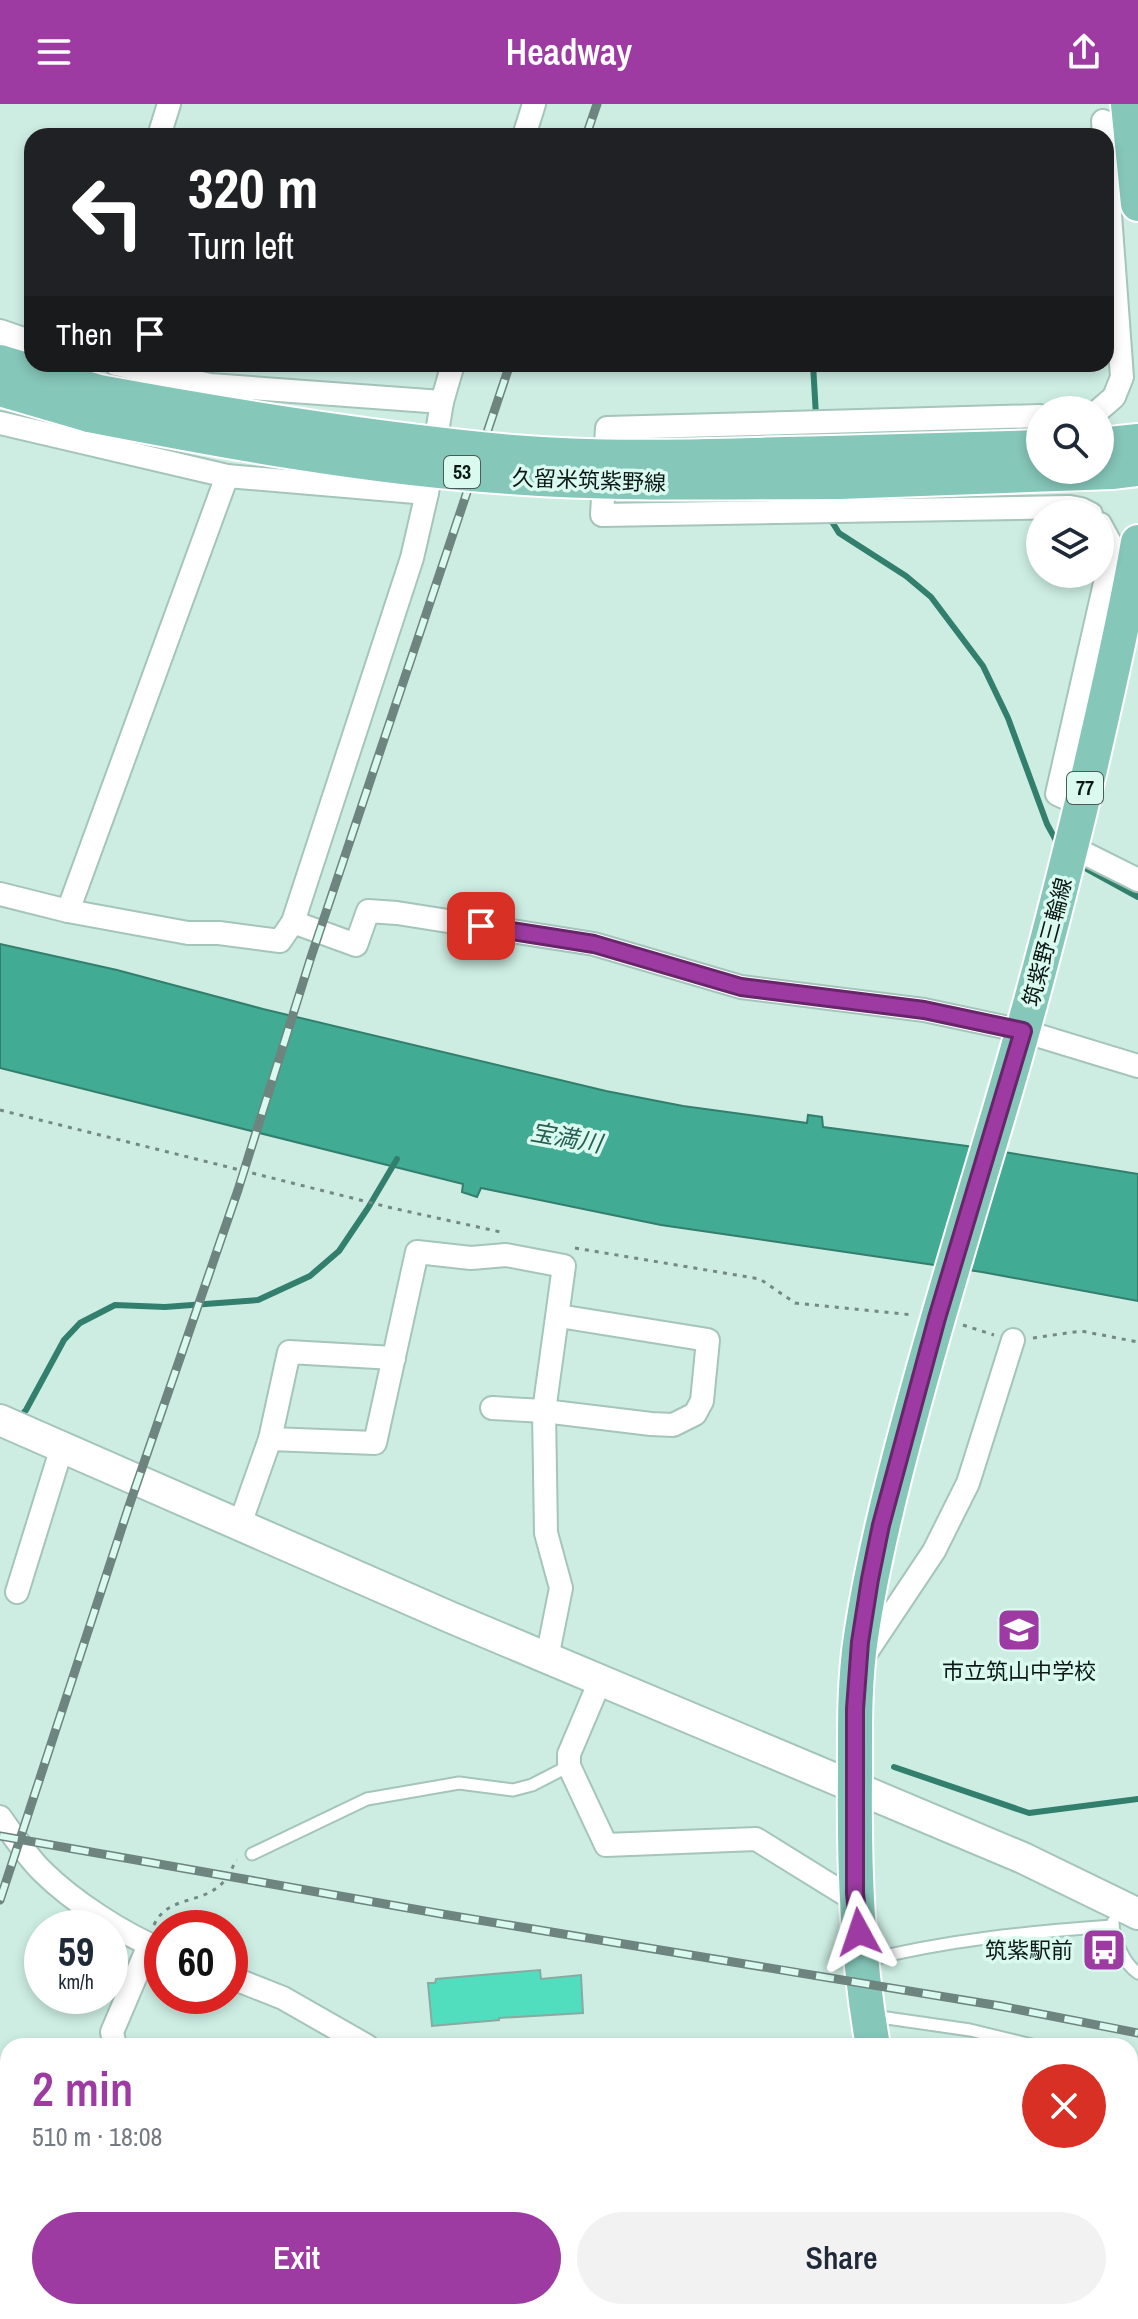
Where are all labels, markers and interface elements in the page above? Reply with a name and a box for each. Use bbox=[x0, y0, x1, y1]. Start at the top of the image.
text: Headway bbox=[506, 28, 632, 76]
icon: menu bbox=[32, 30, 76, 74]
icon: share bbox=[1062, 30, 1106, 74]
text: 320 m bbox=[188, 150, 318, 225]
icon: left bbox=[56, 160, 160, 264]
text: Turn left bbox=[188, 222, 294, 270]
icon: arrive bbox=[128, 312, 172, 356]
text: Then bbox=[56, 314, 112, 354]
map controls bbox=[1026, 396, 1114, 588]
button: search bbox=[1026, 396, 1114, 484]
road number: 53 bbox=[444, 456, 480, 488]
street label: 久留米筑紫野線 bbox=[512, 462, 666, 498]
button: layers bbox=[1026, 500, 1114, 588]
road number: 77 bbox=[1067, 772, 1103, 804]
street label: 筑紫野三輪線 bbox=[1015, 874, 1079, 1010]
pin bbox=[447, 892, 515, 960]
icon: arrive bbox=[459, 904, 503, 948]
water label: 宝満川 bbox=[528, 1115, 607, 1160]
school or university icon: 市立筑山中学校 bbox=[995, 1606, 1043, 1654]
place label: 市立筑山中学校 bbox=[942, 1656, 1096, 1686]
position arrow bbox=[817, 1890, 901, 1974]
speed limit sign: 60 bbox=[144, 1910, 248, 2014]
text: 59 bbox=[58, 1925, 94, 1978]
bus stop icon: 筑紫駅前 bbox=[1080, 1926, 1128, 1974]
place label: 筑紫駅前 bbox=[985, 1935, 1073, 1965]
text: km/h bbox=[58, 1968, 94, 1995]
text: 2 min bbox=[32, 2056, 133, 2121]
button: close bbox=[1022, 2064, 1106, 2148]
text: 510 m · 18:08 bbox=[32, 2119, 162, 2154]
button: Exit bbox=[32, 2212, 561, 2304]
button: Share bbox=[577, 2212, 1106, 2304]

